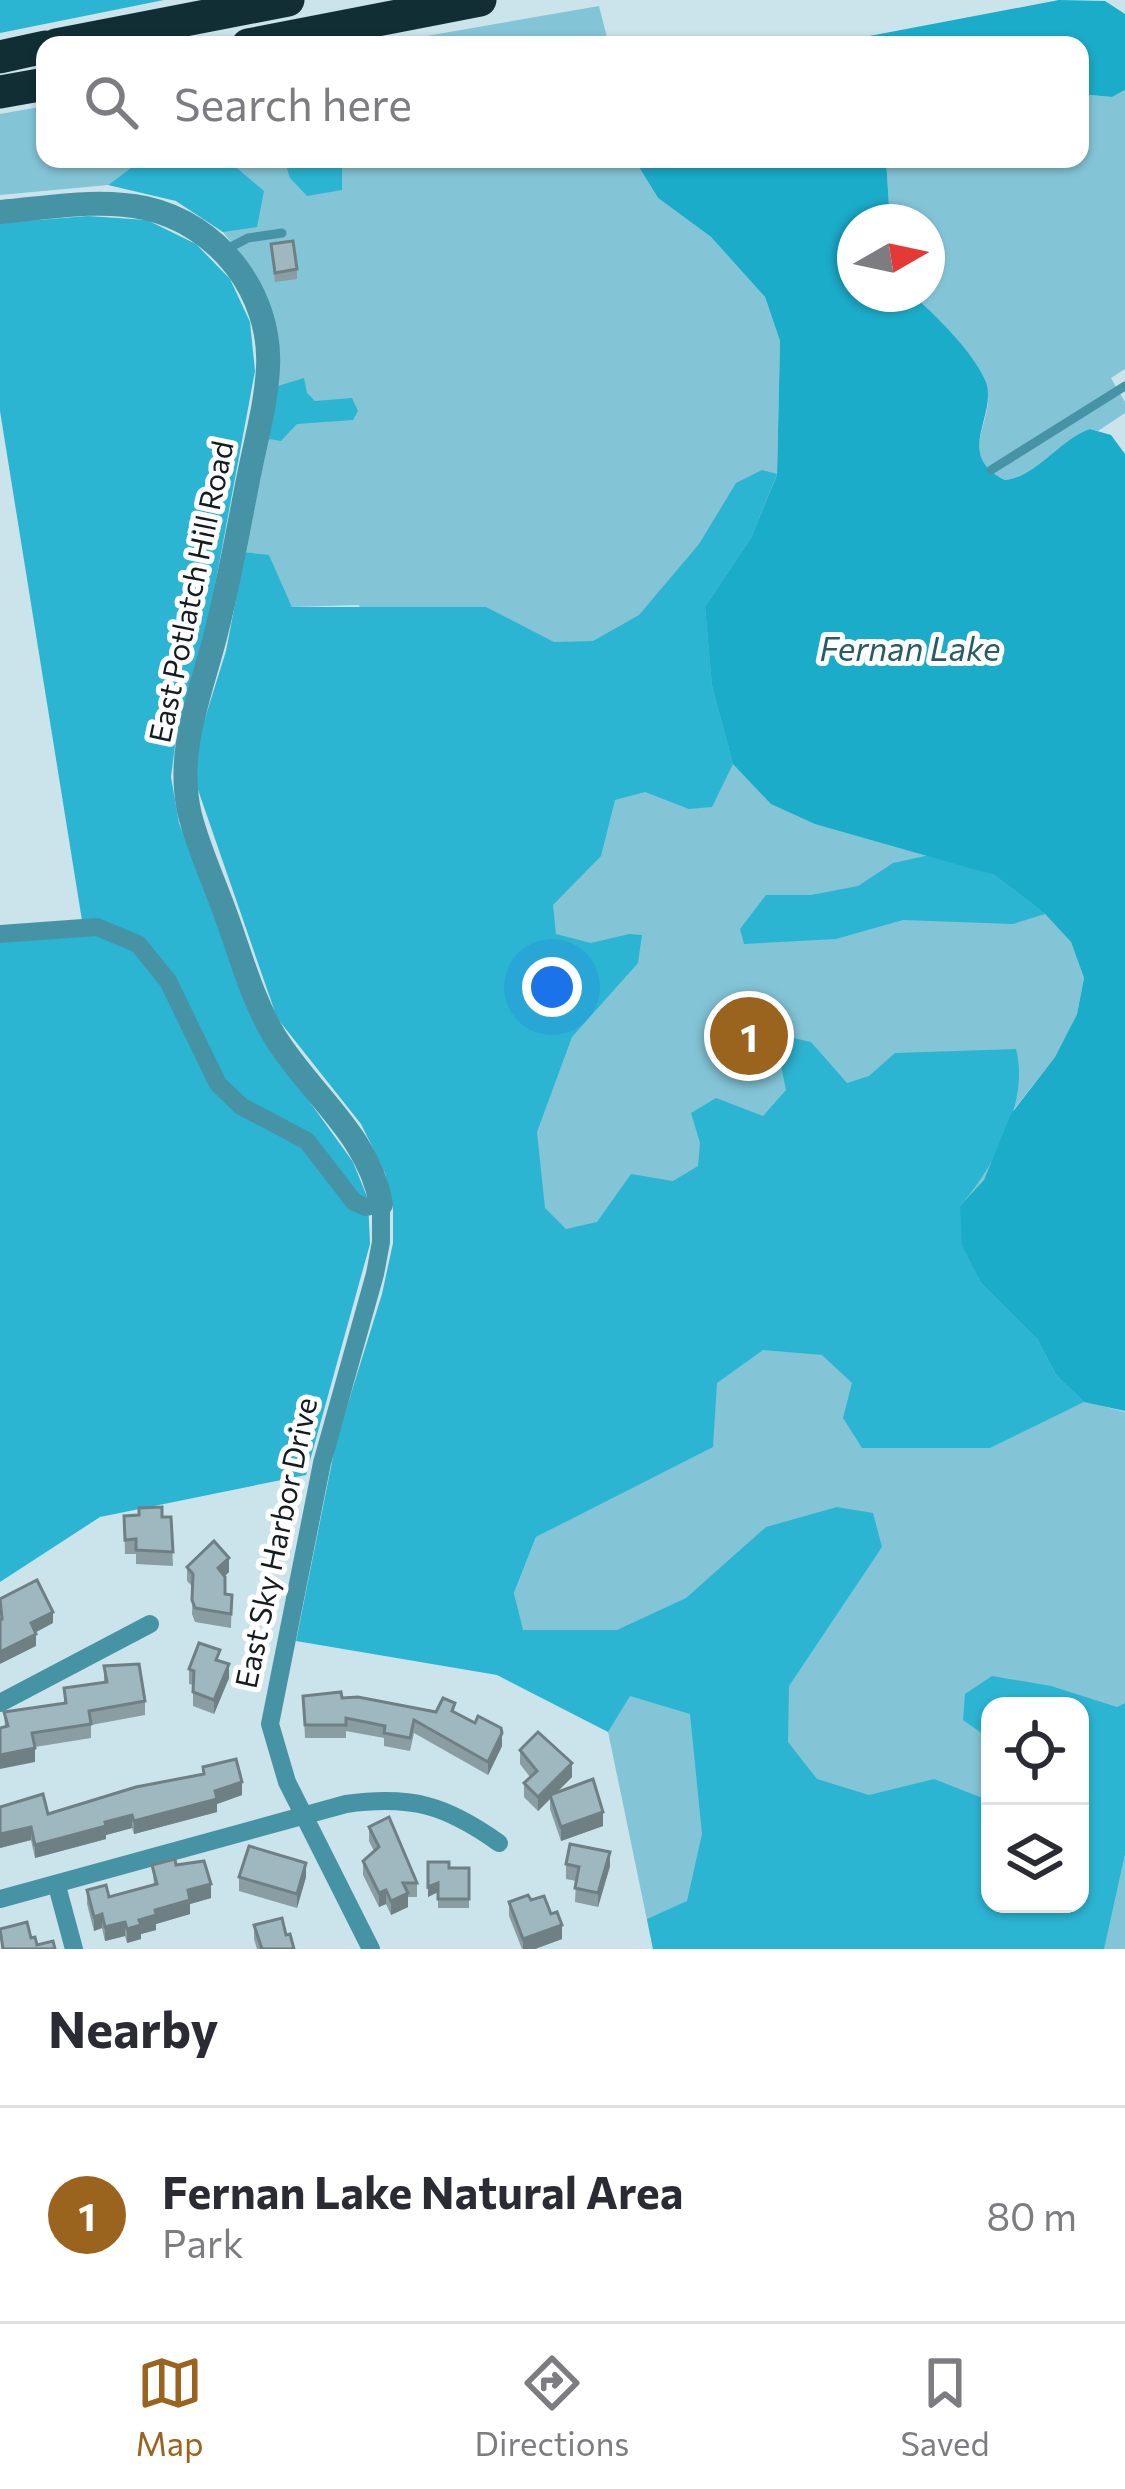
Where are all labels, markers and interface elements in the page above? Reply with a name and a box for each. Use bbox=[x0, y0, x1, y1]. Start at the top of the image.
search box bbox=[36, 36, 1089, 168]
icon: search bbox=[78, 69, 144, 135]
text: Search here bbox=[174, 75, 412, 130]
north arrow bbox=[837, 204, 945, 312]
street label: East Potlatch Hill Road bbox=[139, 437, 240, 746]
water label: Fernan Lake bbox=[820, 627, 1000, 668]
your location bbox=[522, 957, 582, 1017]
pin: 1 bbox=[710, 991, 788, 1081]
street label: East Sky Harbor Drive bbox=[226, 1394, 323, 1691]
map controls bbox=[981, 1697, 1089, 1913]
button: locate bbox=[981, 1697, 1089, 1805]
button: layers bbox=[981, 1805, 1089, 1913]
text: Nearby bbox=[48, 1996, 218, 2059]
text: Fernan Lake Natural Area bbox=[162, 2163, 683, 2218]
text: 1 bbox=[78, 2191, 96, 2239]
text: 80 m bbox=[986, 2191, 1077, 2239]
text: Park bbox=[162, 2218, 244, 2266]
tab: Map bbox=[136, 2350, 204, 2463]
tab: Directions bbox=[475, 2350, 629, 2463]
tab: Saved bbox=[900, 2350, 989, 2463]

